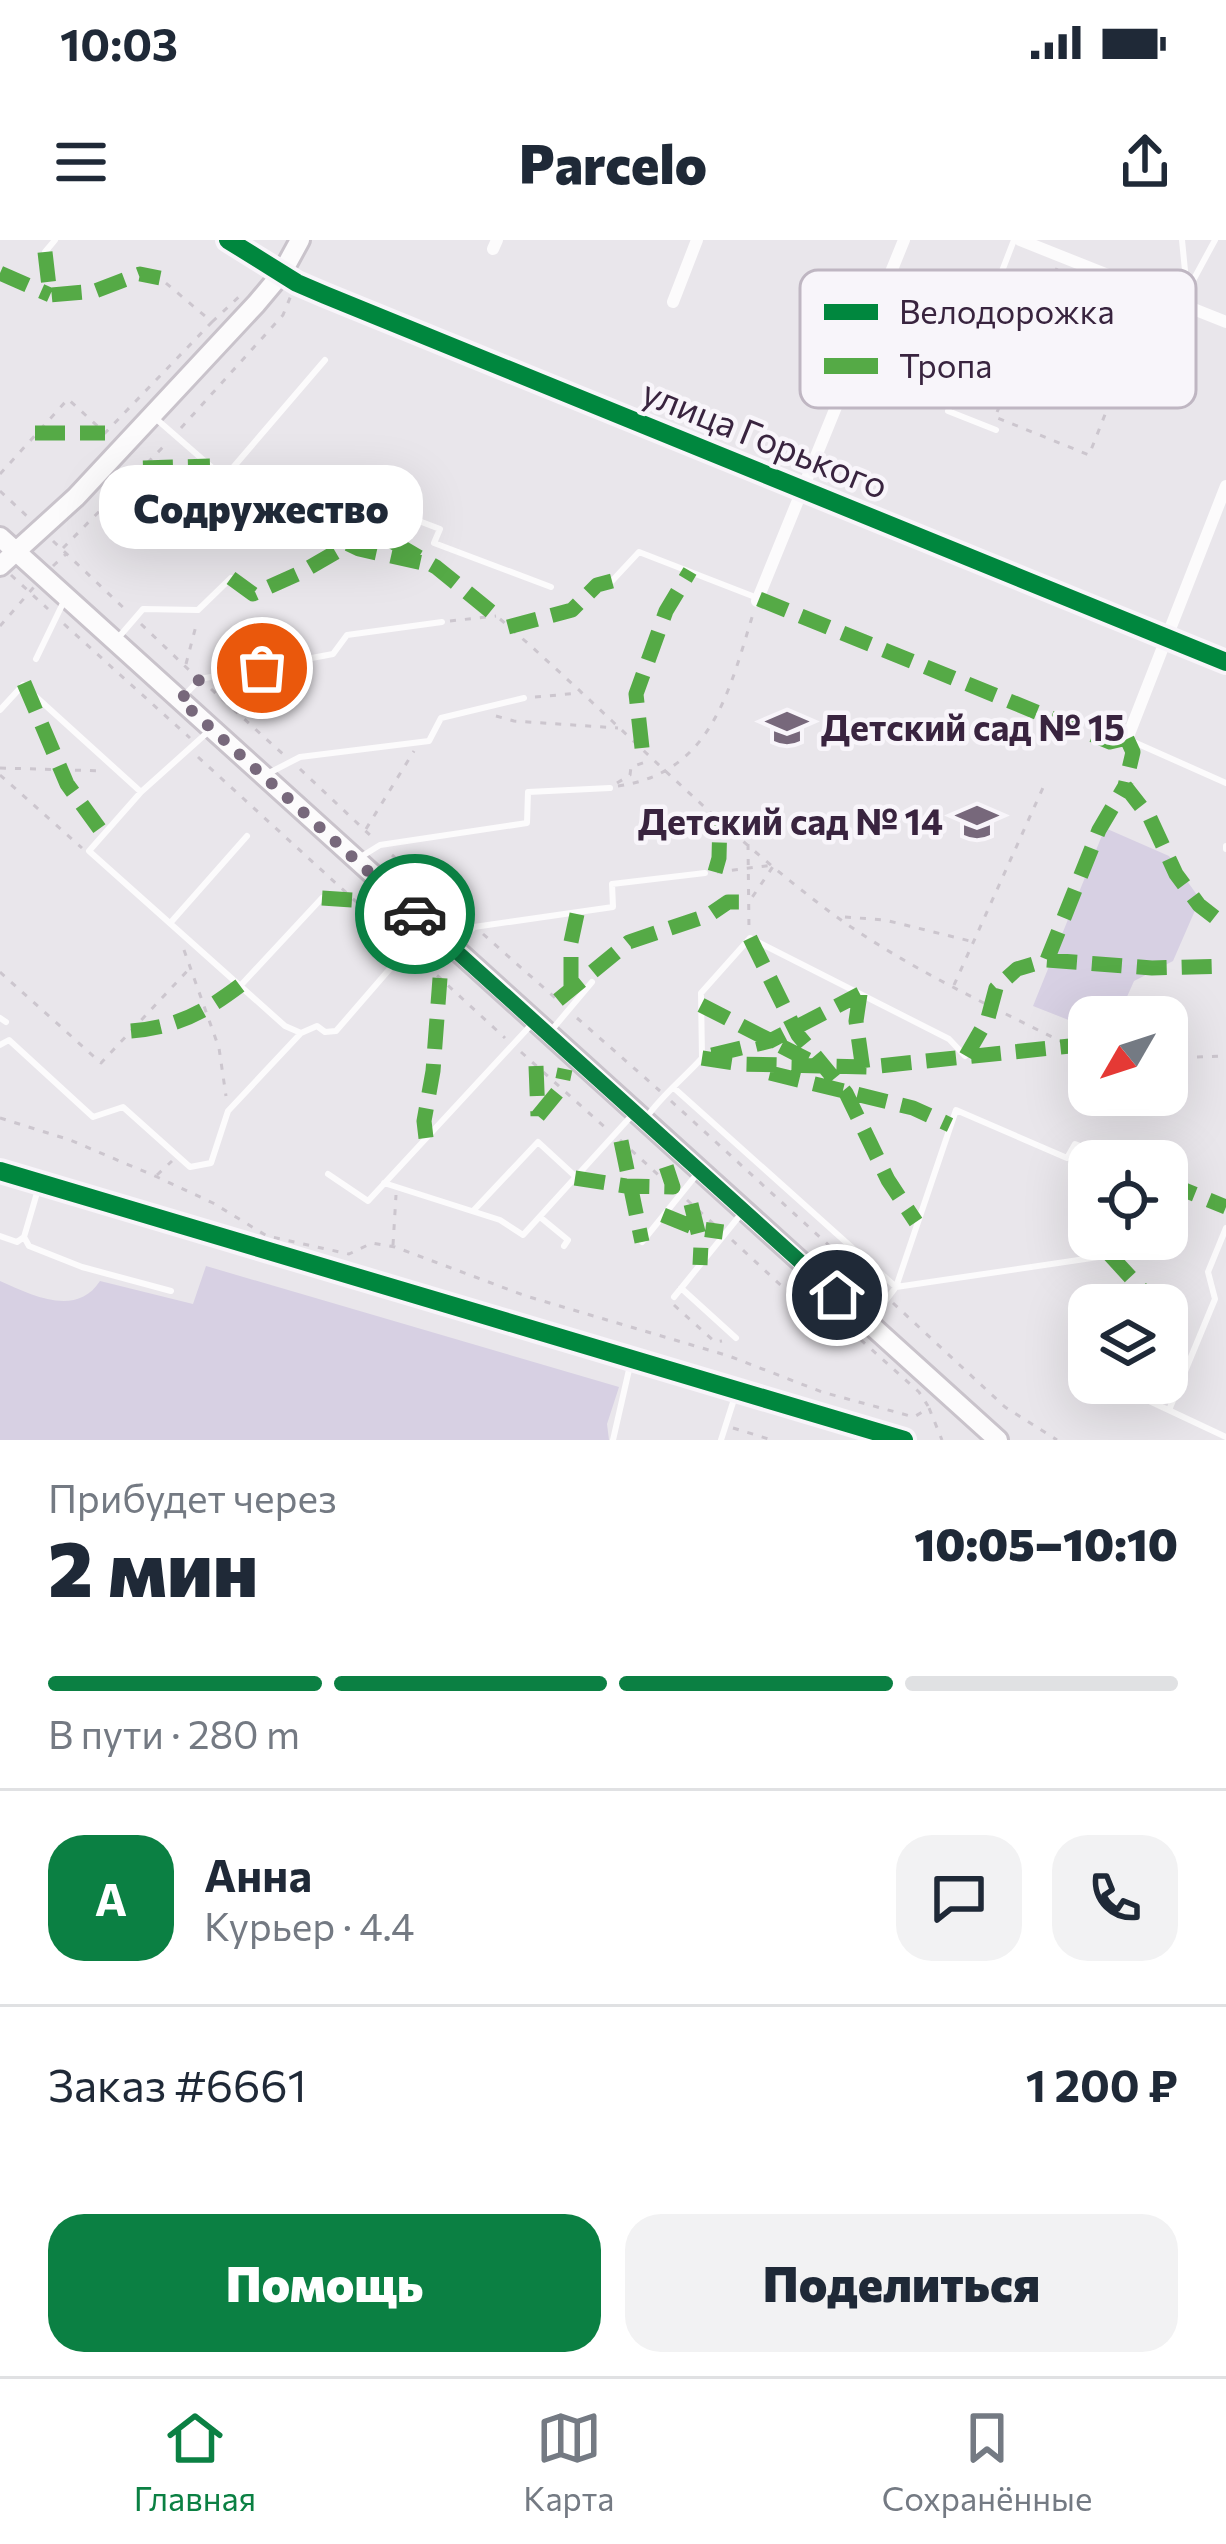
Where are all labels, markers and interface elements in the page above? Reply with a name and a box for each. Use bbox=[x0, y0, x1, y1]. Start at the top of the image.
text: 10:03 bbox=[60, 15, 178, 70]
icon: menu bbox=[48, 129, 114, 195]
text: Parcelo bbox=[519, 129, 707, 195]
icon: share bbox=[1112, 129, 1178, 195]
legend bbox=[800, 270, 1196, 408]
text: Велодорожка bbox=[899, 290, 1115, 331]
text: Тропа bbox=[899, 344, 992, 385]
street label: улица Горького bbox=[637, 368, 895, 506]
callout: Содружество bbox=[100, 464, 424, 548]
text: Содружество bbox=[133, 483, 389, 531]
pin bbox=[211, 617, 313, 719]
icon: bag bbox=[229, 635, 295, 701]
place label: Детский сад № 15 bbox=[821, 704, 1125, 748]
school or university icon: Детский сад № 15 bbox=[764, 705, 810, 751]
place label: Детский сад № 14 bbox=[638, 798, 943, 842]
school or university icon: Детский сад № 14 bbox=[954, 799, 1000, 845]
courier bbox=[355, 854, 475, 974]
icon: car bbox=[382, 881, 448, 947]
north arrow bbox=[1068, 996, 1188, 1116]
map controls bbox=[1068, 996, 1188, 1404]
button: locate bbox=[1068, 1140, 1188, 1260]
pin bbox=[786, 1244, 888, 1346]
icon: home bbox=[804, 1262, 870, 1328]
button: layers bbox=[1068, 1284, 1188, 1404]
text: Прибудет через bbox=[48, 1473, 337, 1521]
text: 10:05–10:10 bbox=[914, 1515, 1178, 1570]
text: 2 мин bbox=[48, 1518, 258, 1613]
text: В пути · 280 m bbox=[48, 1709, 300, 1757]
button: chat bbox=[896, 1835, 1022, 1961]
button: phone bbox=[1052, 1835, 1178, 1961]
text: Анна bbox=[204, 1846, 312, 1901]
text: А bbox=[95, 1870, 127, 1925]
text: Курьер · 4.4 bbox=[204, 1901, 415, 1949]
text: Заказ #6661 bbox=[48, 2056, 307, 2111]
text: 1 200 ₽ bbox=[1026, 2056, 1178, 2111]
button: Помощь bbox=[48, 2214, 601, 2352]
button: Поделиться bbox=[625, 2214, 1178, 2352]
tab: Главная bbox=[134, 2405, 256, 2518]
tab: Карта bbox=[523, 2405, 614, 2518]
tab: Сохранённые bbox=[882, 2405, 1092, 2518]

